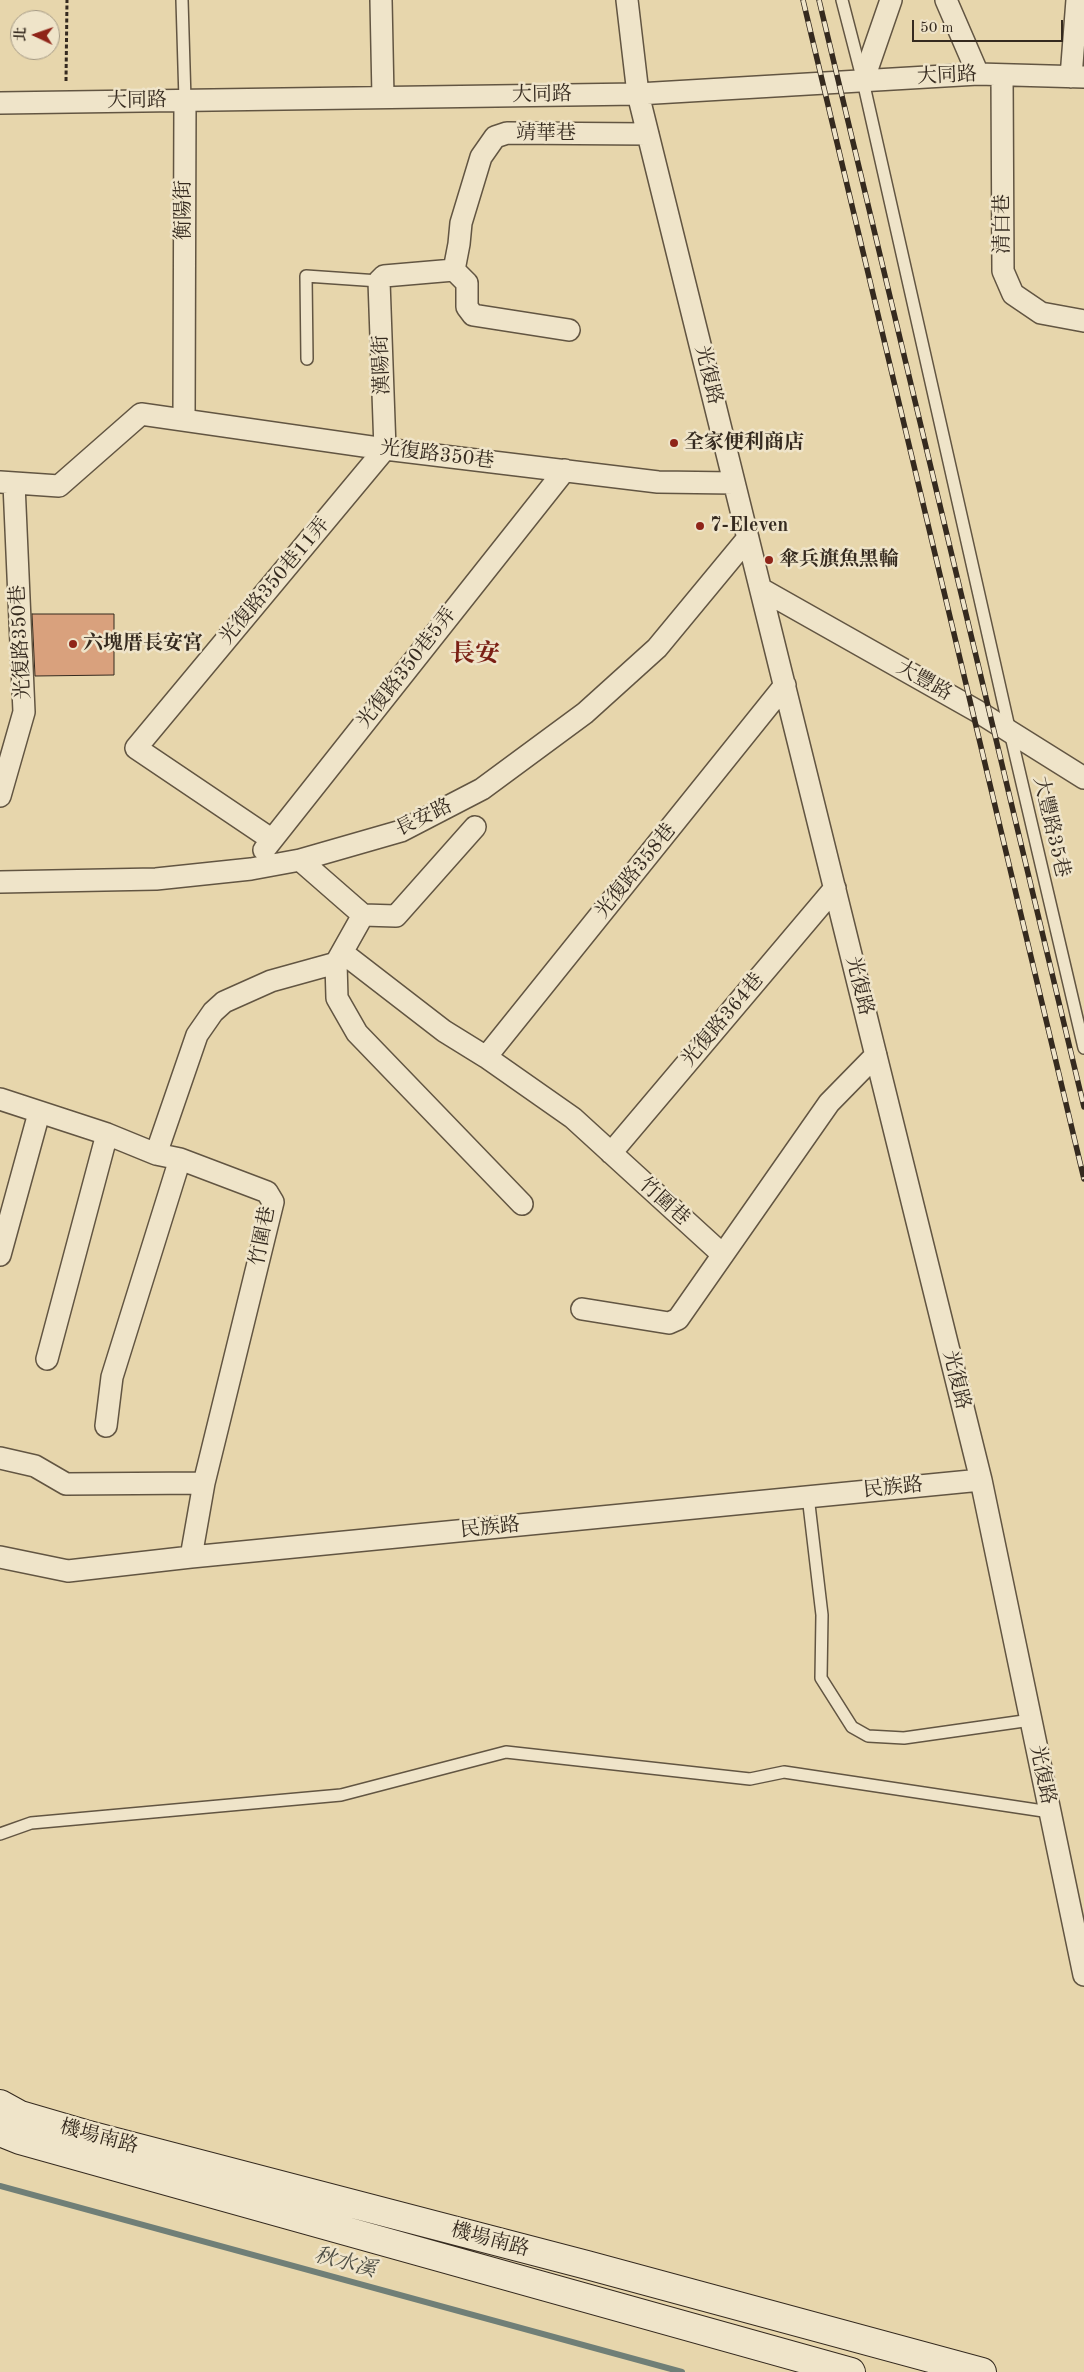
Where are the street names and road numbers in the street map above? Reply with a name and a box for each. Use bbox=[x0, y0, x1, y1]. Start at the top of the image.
street label: 大同路 bbox=[916, 62, 978, 90]
street label: 大同路 bbox=[512, 82, 572, 108]
street label: 大同路 bbox=[107, 88, 167, 114]
street label: 靖華巷 bbox=[516, 122, 576, 146]
street label: 衡陽街 bbox=[172, 180, 196, 240]
street label: 清白巷 bbox=[991, 194, 1015, 254]
street label: 漢陽街 bbox=[369, 335, 395, 395]
street label: 光復路 bbox=[689, 343, 727, 407]
street label: 光復路350巷 bbox=[379, 436, 495, 474]
street label: 光復路350巷11弄 bbox=[215, 513, 335, 649]
street label: 光復路350巷 bbox=[6, 584, 36, 700]
street label: 光復路350巷5弄 bbox=[352, 603, 462, 733]
street label: 大豐路 bbox=[892, 656, 956, 706]
street label: 大豐路35巷 bbox=[1028, 774, 1074, 880]
street label: 長安路 bbox=[392, 794, 456, 842]
street label: 光復路358巷 bbox=[591, 819, 681, 923]
street label: 光復路 bbox=[840, 954, 878, 1018]
street label: 光復路364巷 bbox=[677, 968, 769, 1072]
street label: 竹圍巷 bbox=[634, 1173, 694, 1231]
street label: 竹圍巷 bbox=[245, 1204, 281, 1268]
street label: 光復路 bbox=[937, 1348, 975, 1412]
street label: 民族路 bbox=[862, 1473, 924, 1503]
street label: 民族路 bbox=[459, 1513, 521, 1543]
street label: 光復路 bbox=[1024, 1743, 1060, 1807]
street label: 機場南路 bbox=[57, 2115, 141, 2159]
street label: 機場南路 bbox=[448, 2218, 532, 2262]

